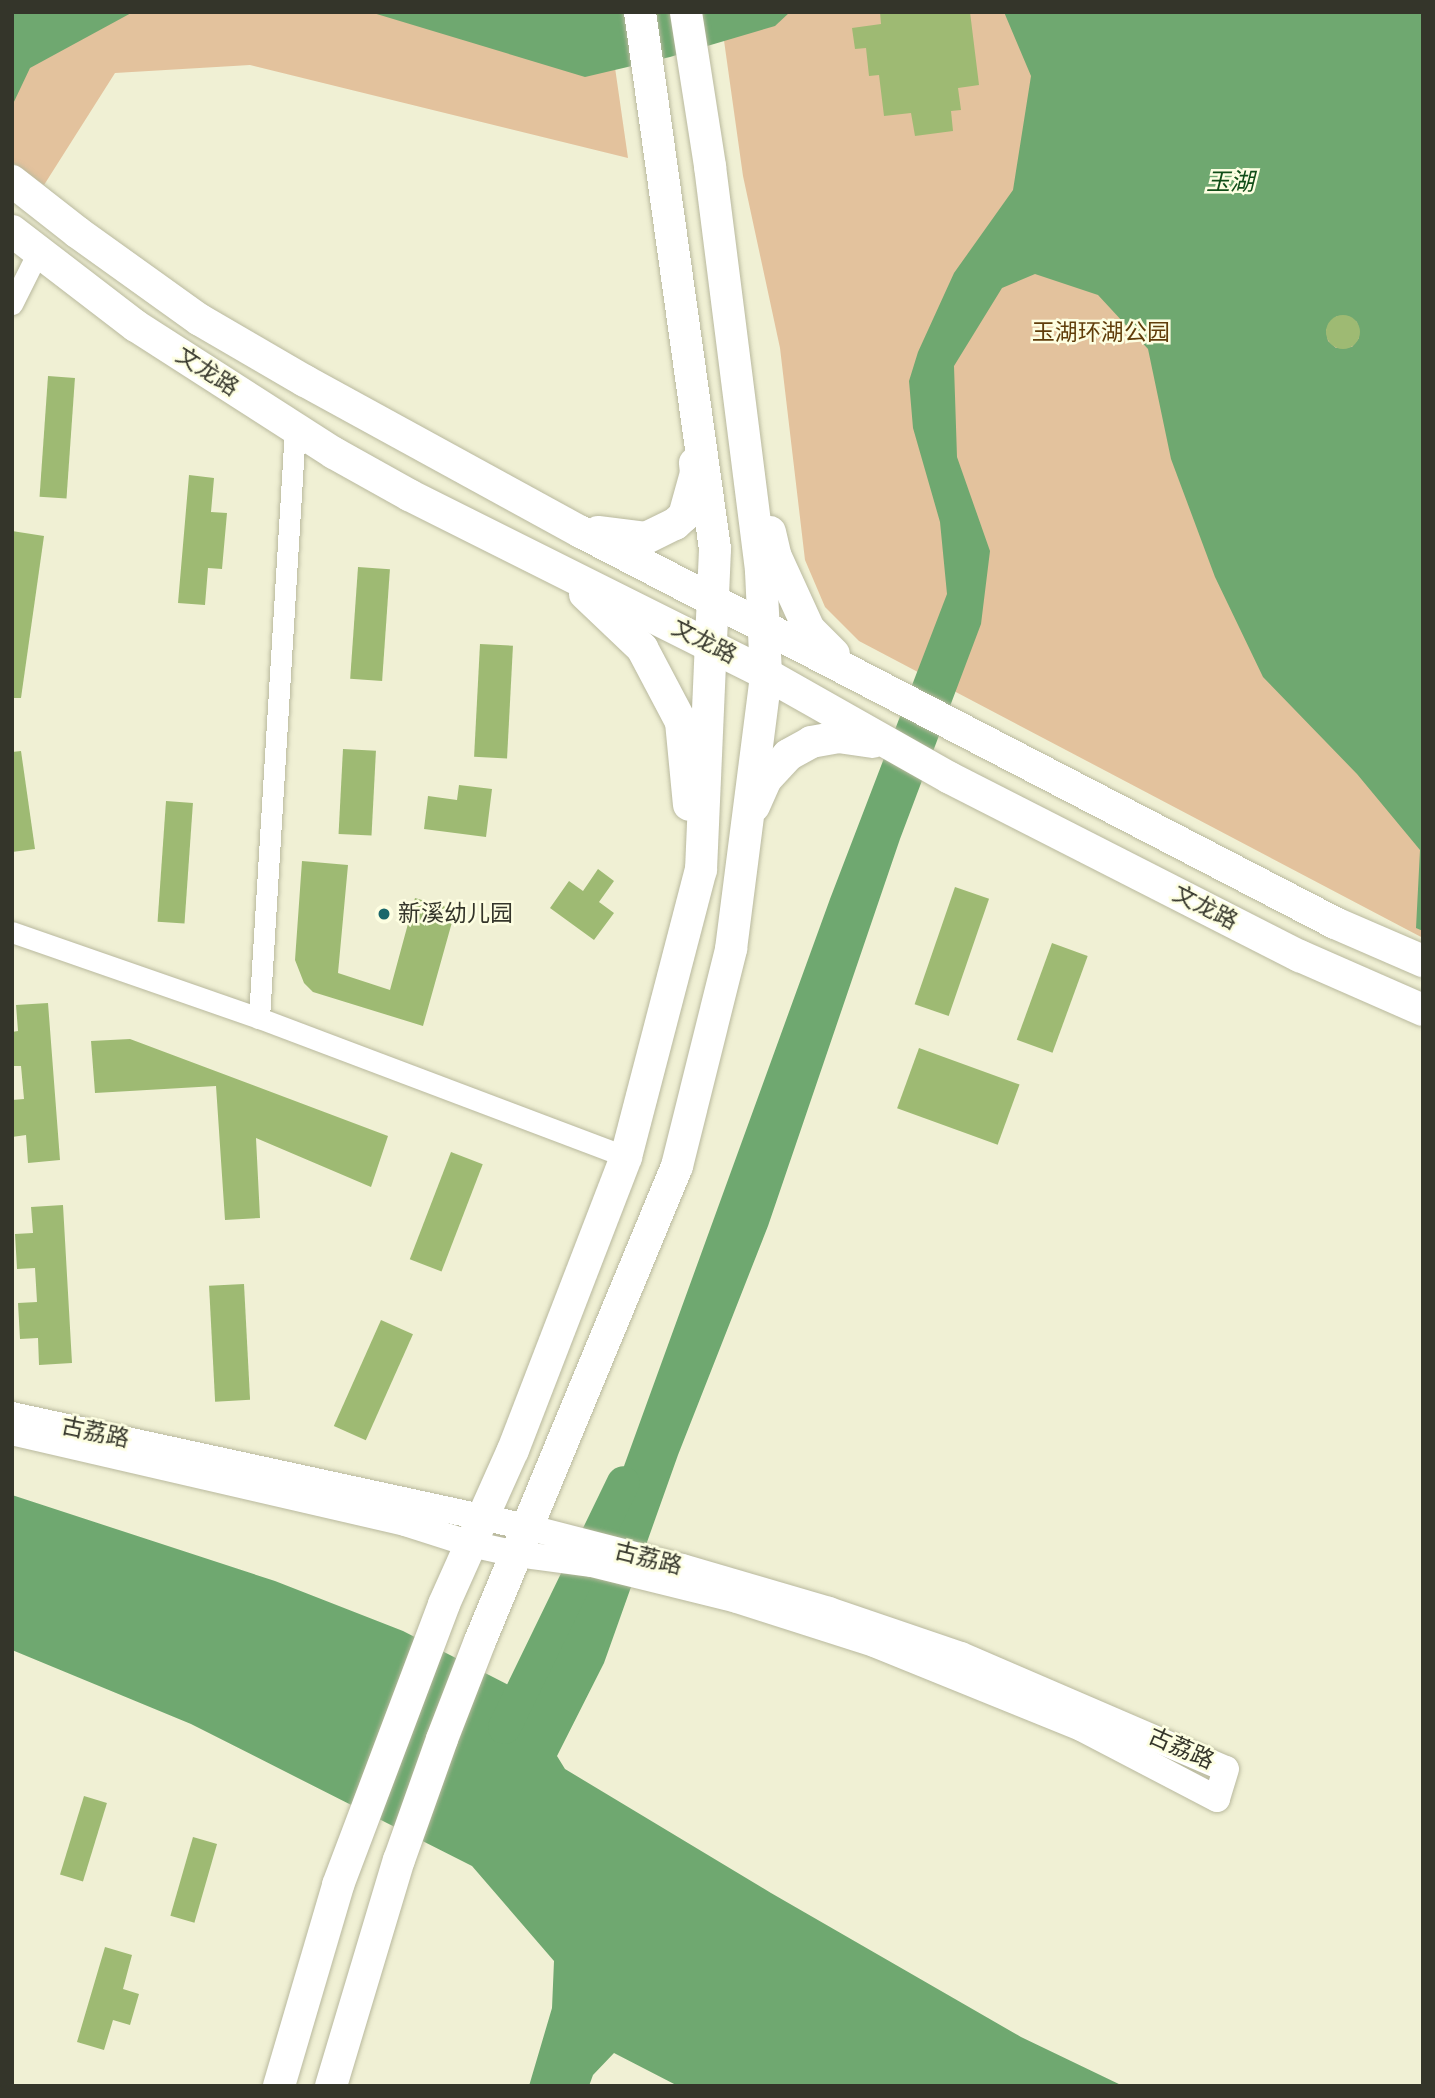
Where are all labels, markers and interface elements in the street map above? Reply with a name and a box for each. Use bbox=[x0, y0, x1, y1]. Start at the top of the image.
water label: 玉湖 bbox=[1206, 169, 1254, 197]
park label: 玉湖环湖公园 bbox=[1032, 319, 1170, 347]
street label: 文龙路 bbox=[171, 342, 243, 402]
street label: 文龙路 bbox=[667, 614, 741, 670]
street label: 文龙路 bbox=[1168, 880, 1242, 936]
place label: 新溪幼儿园 bbox=[398, 900, 513, 928]
marker: 新溪幼儿园 bbox=[376, 906, 392, 922]
street label: 古荔路 bbox=[58, 1412, 132, 1454]
street label: 古荔路 bbox=[611, 1537, 685, 1581]
street label: 古荔路 bbox=[1144, 1722, 1218, 1776]

